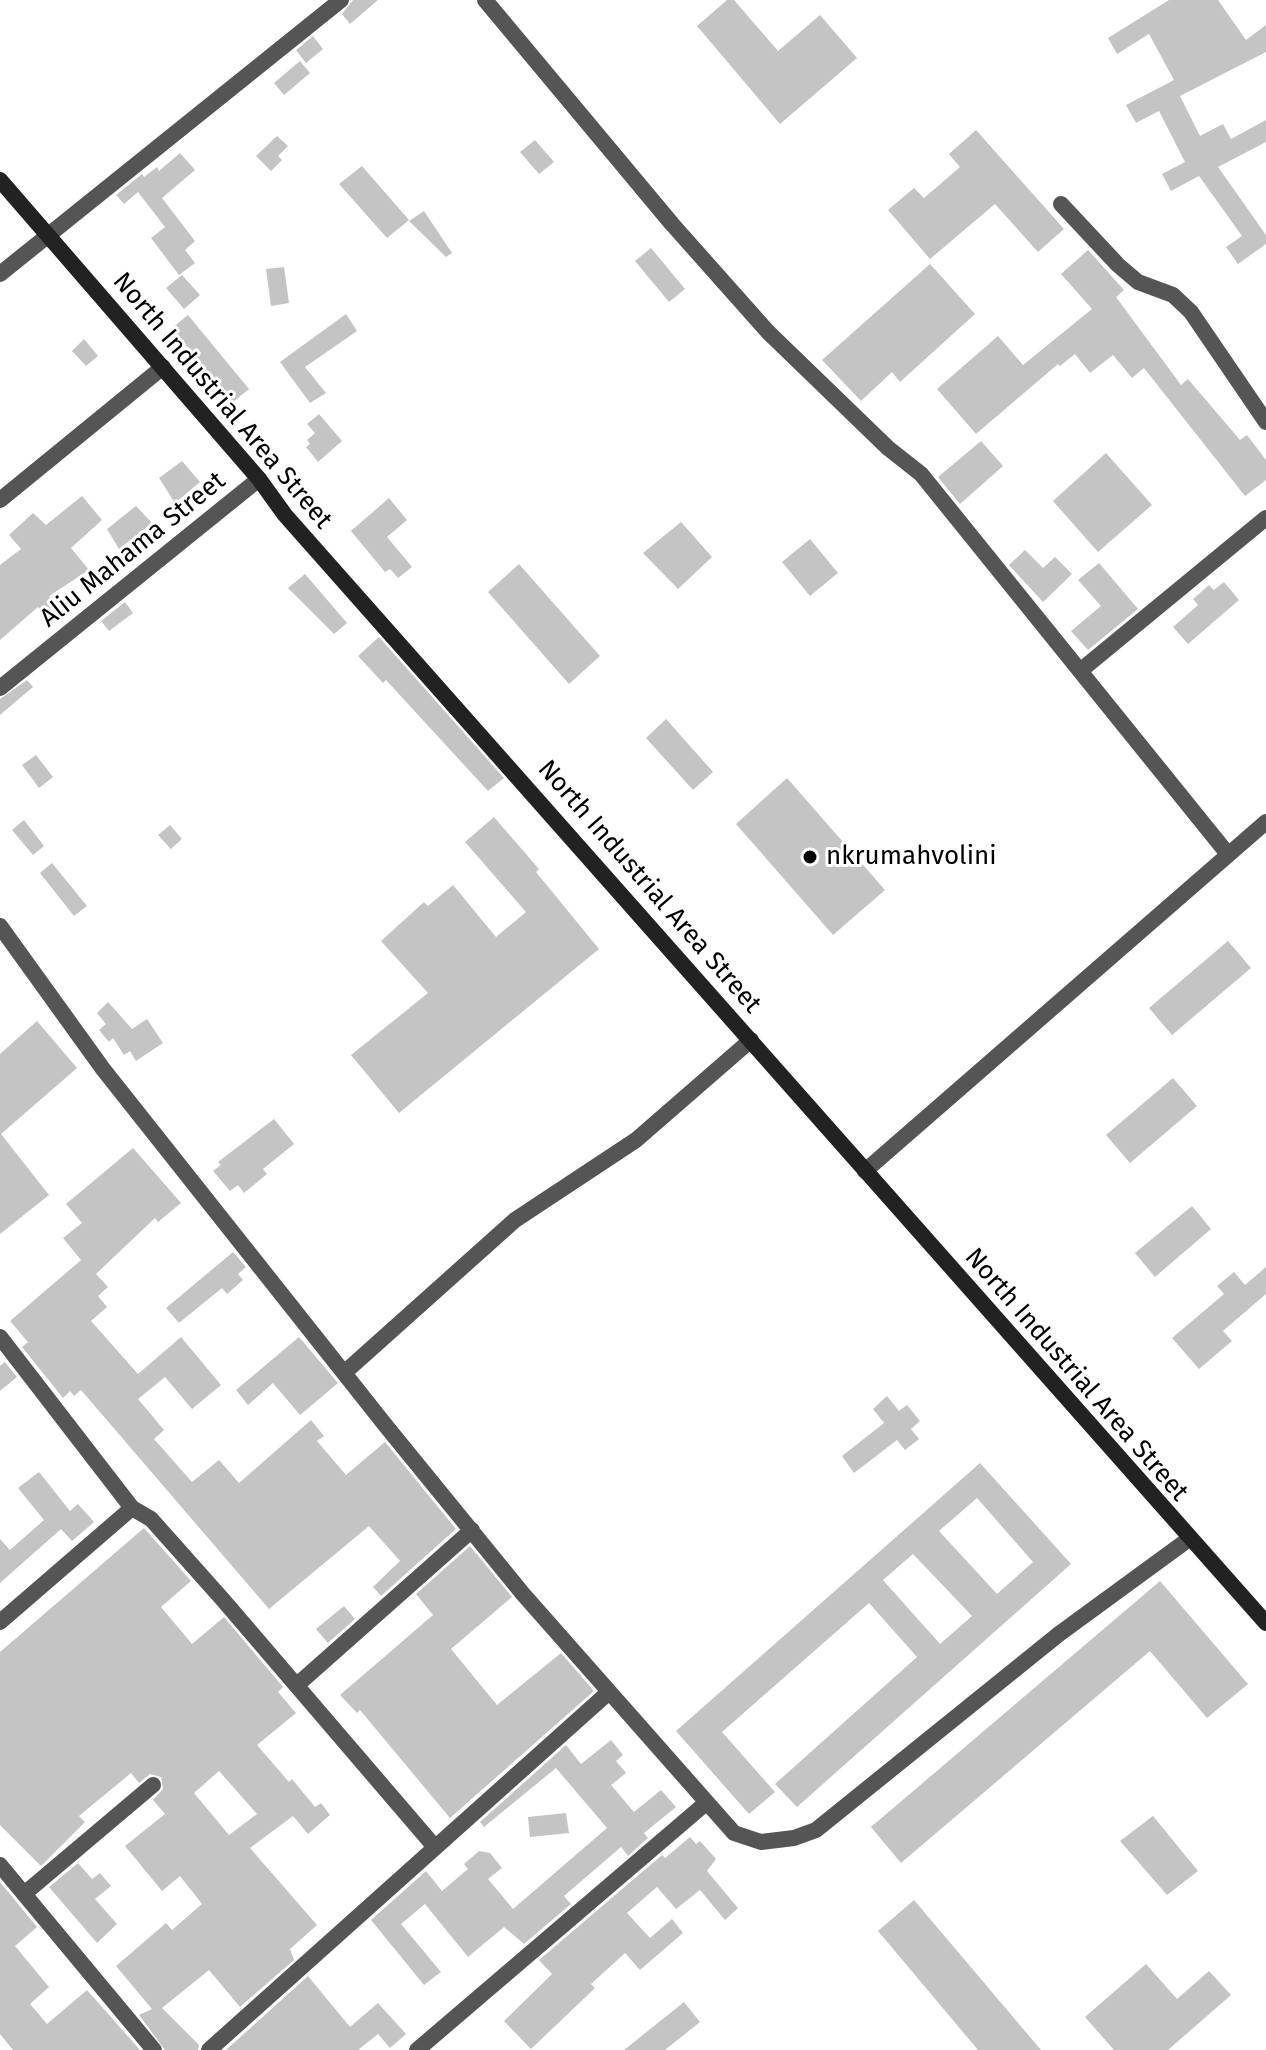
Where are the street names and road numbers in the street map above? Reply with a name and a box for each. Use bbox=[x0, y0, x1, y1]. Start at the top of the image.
street label: North Industrial Area Street bbox=[106, 266, 338, 536]
street label: Aliu Mahama Street bbox=[34, 466, 232, 634]
street label: North Industrial Area Street bbox=[531, 754, 767, 1020]
street label: North Industrial Area Street bbox=[958, 1242, 1194, 1508]

